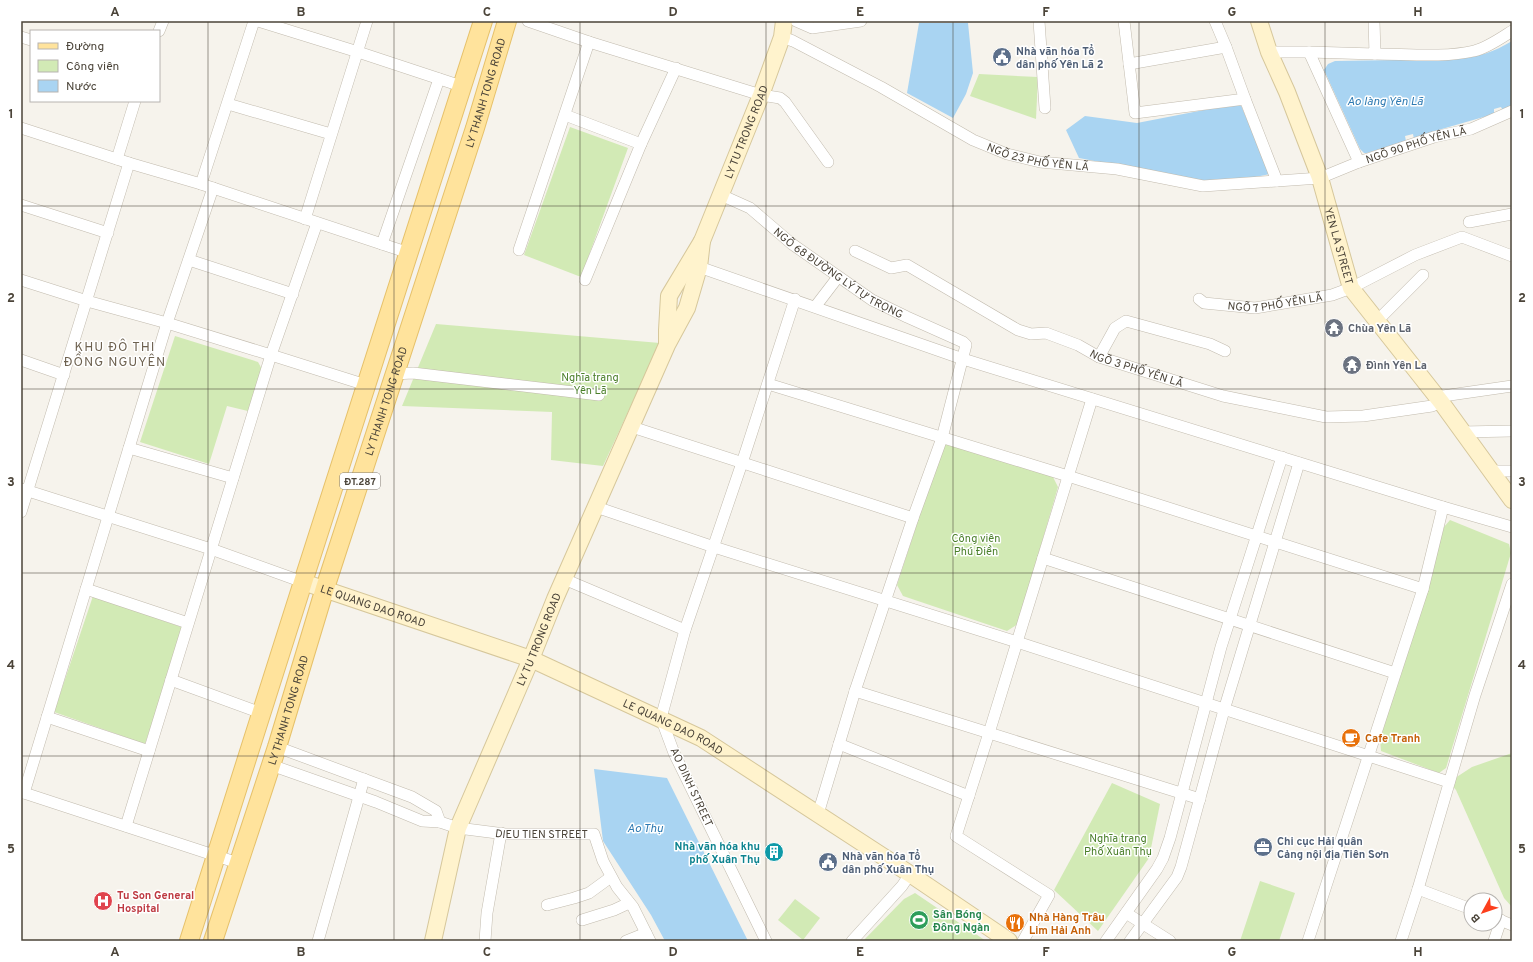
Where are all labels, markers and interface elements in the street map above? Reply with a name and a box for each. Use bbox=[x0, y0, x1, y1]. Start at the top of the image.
text: A bbox=[110, 5, 120, 21]
text: B bbox=[297, 5, 306, 21]
text: C bbox=[483, 5, 491, 21]
text: D bbox=[668, 5, 678, 21]
text: E bbox=[856, 5, 864, 21]
text: F bbox=[1042, 5, 1050, 21]
text: G bbox=[1228, 5, 1237, 21]
text: H bbox=[1413, 5, 1423, 21]
legend bbox=[30, 30, 160, 102]
street label: LY THANH TONG ROAD bbox=[463, 36, 510, 150]
text: Đường bbox=[66, 39, 104, 55]
place label: Nhà văn hóa Tổ dân phố Yên Lã 2 bbox=[1016, 44, 1103, 72]
public building icon: Nhà văn hóa Tổ dân phố Yên Lã 2 bbox=[991, 46, 1013, 68]
text: Công viên bbox=[66, 59, 119, 75]
text: Nước bbox=[66, 79, 97, 95]
street label: LY TU TRONG ROAD bbox=[722, 84, 772, 181]
water label: Ao làng Yên Lã bbox=[1347, 94, 1424, 110]
text: 1 bbox=[8, 107, 14, 123]
text: 1 bbox=[1519, 107, 1525, 123]
street label: NGÕ 90 PHỐ YÊN LÃ bbox=[1364, 124, 1468, 167]
street label: NGÕ 23 PHỐ YÊN LÃ bbox=[984, 140, 1090, 174]
street label: YEN LA STREET bbox=[1321, 206, 1356, 286]
street label: NGÕ 68 ĐƯỜNG LÝ TỰ TRỌNG bbox=[770, 225, 905, 322]
text: 2 bbox=[7, 291, 15, 307]
street label: NGÕ 7 PHỐ YÊN LÃ bbox=[1227, 291, 1324, 316]
text: 2 bbox=[1518, 291, 1526, 307]
temple icon: Chùa Yên Lã bbox=[1323, 317, 1345, 339]
place label: Chùa Yên Lã bbox=[1348, 322, 1411, 336]
district label: KHU ĐÔ THỊ ĐỒNG NGUYÊN bbox=[64, 338, 166, 371]
street label: LY THANH TONG ROAD bbox=[363, 345, 411, 458]
street label: NGÕ 3 PHỐ YÊN LÃ bbox=[1087, 347, 1185, 391]
temple icon: Đình Yên La bbox=[1341, 354, 1363, 376]
place label: Đình Yên La bbox=[1366, 359, 1427, 373]
park label: Nghĩa trang Yên Lã bbox=[561, 371, 619, 398]
road number: ĐT.287 bbox=[340, 473, 380, 489]
text: 3 bbox=[7, 475, 15, 491]
text: 3 bbox=[1518, 475, 1526, 491]
park label: Công viên Phú Điền bbox=[952, 532, 1000, 559]
street label: LE QUANG DAO ROAD bbox=[318, 582, 427, 631]
street label: LY TU TRONG ROAD bbox=[514, 591, 565, 688]
street label: LY THANH TONG ROAD bbox=[266, 654, 312, 767]
text: 4 bbox=[7, 658, 15, 674]
text: 4 bbox=[1518, 658, 1526, 674]
street label: LE QUANG DAO ROAD bbox=[620, 697, 725, 758]
cafe icon: Cafe Tranh bbox=[1340, 727, 1362, 749]
place label: Cafe Tranh bbox=[1365, 732, 1420, 746]
street label: AO DINH STREET bbox=[667, 745, 716, 829]
water label: Ao Thụ bbox=[627, 821, 663, 837]
street label: DIEU TIEN STREET bbox=[494, 827, 588, 842]
park label: Nghĩa trang Phố Xuân Thụ bbox=[1084, 832, 1152, 859]
place label: Chi cục Hải quân Cảng nội địa Tiên Sơn bbox=[1277, 835, 1389, 862]
office icon: Chi cục Hải quân Cảng nội địa Tiên Sơn bbox=[1252, 836, 1274, 858]
place label: Nhà văn hóa khu phố Xuân Thụ bbox=[675, 840, 760, 867]
building icon: Nhà văn hóa khu phố Xuân Thụ bbox=[763, 841, 785, 863]
text: 5 bbox=[7, 842, 15, 858]
text: 5 bbox=[1518, 842, 1526, 858]
place label: Nhà văn hóa Tổ dân phố Xuân Thụ bbox=[842, 849, 934, 877]
public building icon: Nhà văn hóa Tổ dân phố Xuân Thụ bbox=[817, 851, 839, 873]
place label: Tu Son General Hospital bbox=[117, 889, 194, 916]
hospital icon: Tu Son General Hospital bbox=[92, 890, 114, 912]
north arrow bbox=[1463, 892, 1503, 932]
place label: Sân Bóng Đông Ngàn bbox=[933, 908, 990, 935]
sports icon: Sân Bóng Đông Ngàn bbox=[908, 909, 930, 931]
text: B bbox=[1468, 910, 1484, 925]
place label: Nhà Hàng Trâu Lim Hải Anh bbox=[1029, 911, 1105, 938]
restaurant icon: Nhà Hàng Trâu Lim Hải Anh bbox=[1004, 912, 1026, 934]
text: A bbox=[110, 945, 120, 961]
text: B bbox=[297, 945, 306, 961]
text: C bbox=[483, 945, 491, 961]
text: D bbox=[668, 945, 678, 961]
text: E bbox=[856, 945, 864, 961]
text: F bbox=[1042, 945, 1050, 961]
text: G bbox=[1228, 945, 1237, 961]
text: H bbox=[1413, 945, 1423, 961]

